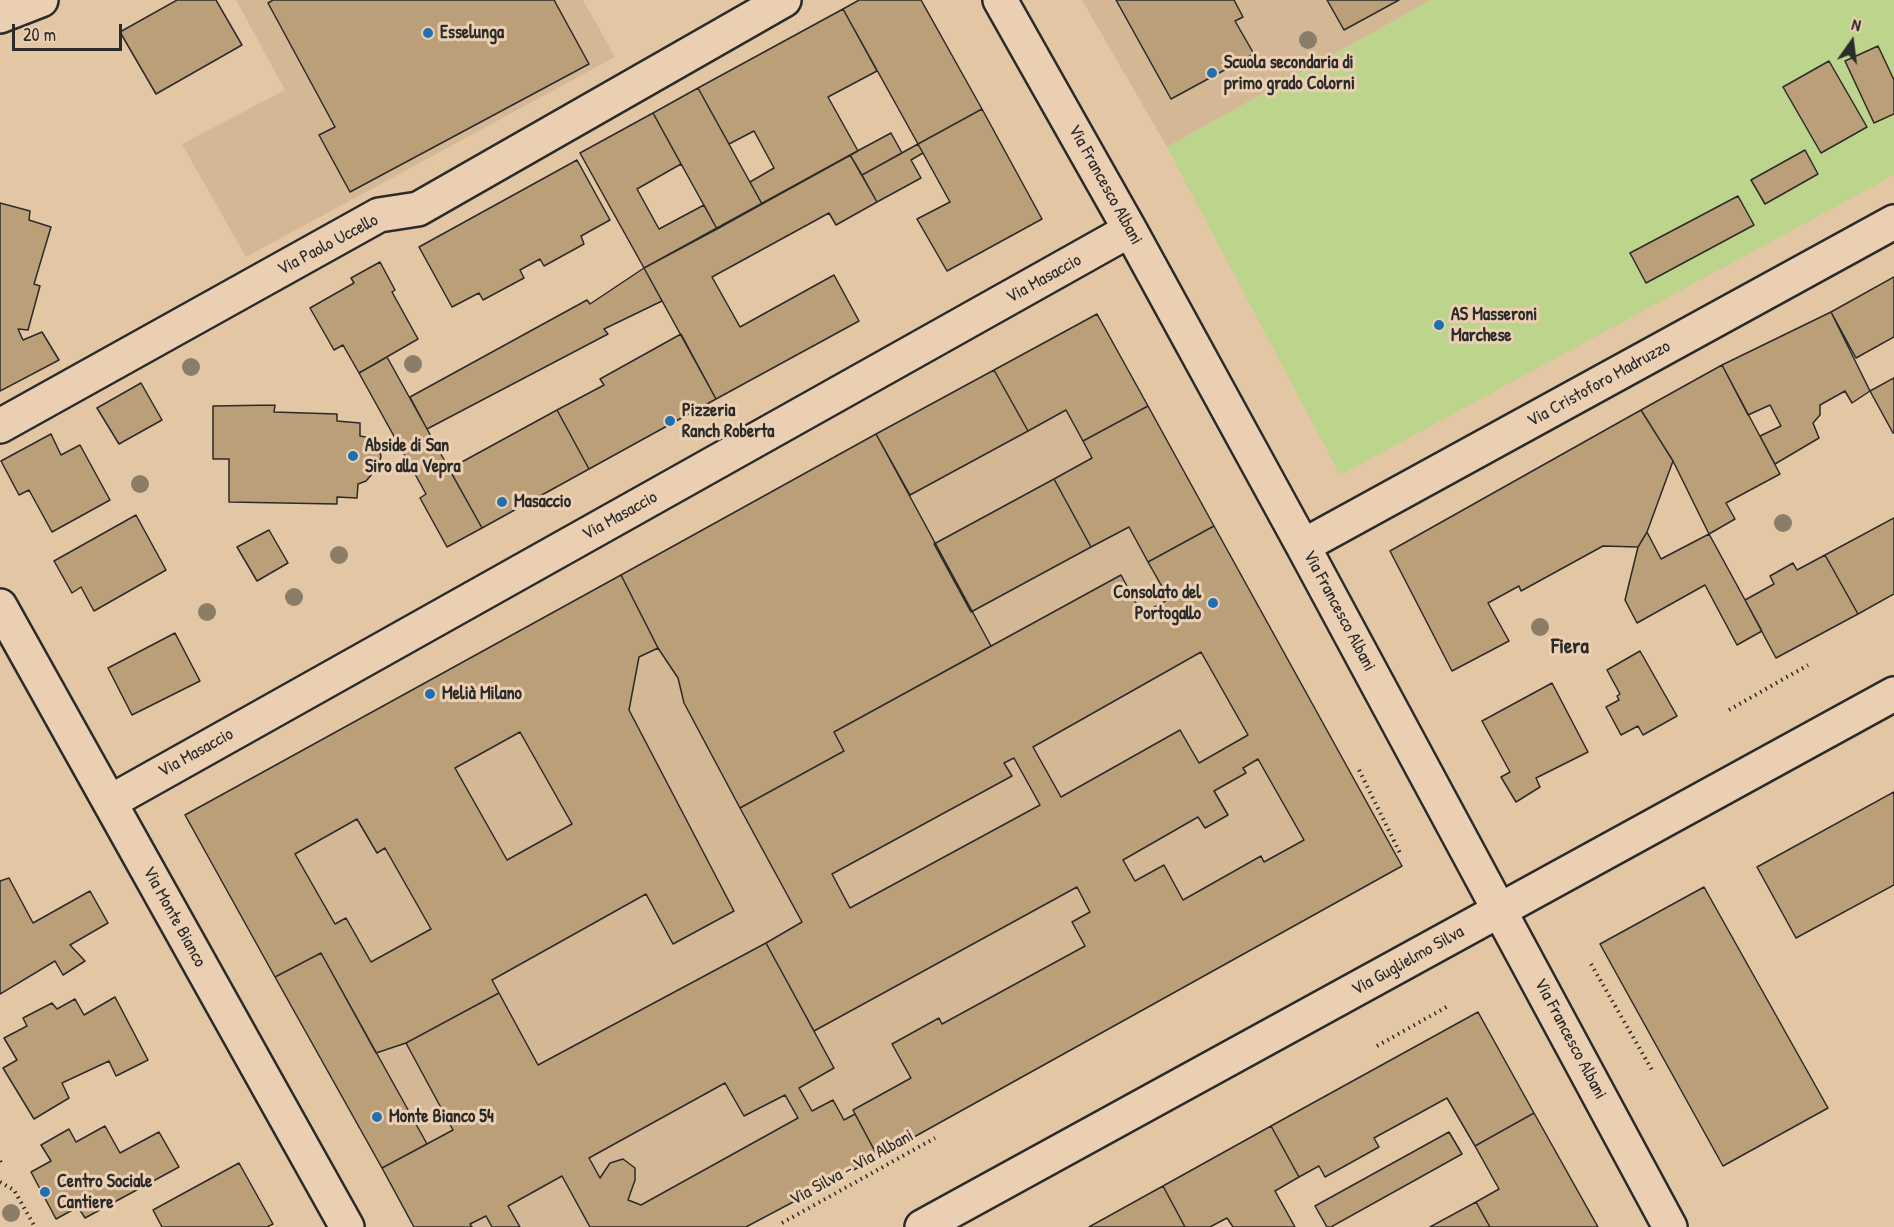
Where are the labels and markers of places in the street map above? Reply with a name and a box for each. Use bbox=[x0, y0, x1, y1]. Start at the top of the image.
place label: Esselunga bbox=[440, 22, 504, 44]
marker: Esselunga bbox=[421, 26, 435, 40]
place label: Scuola secondaria di primo grado Colorni bbox=[1224, 52, 1355, 94]
marker: Scuola secondaria di primo grado Colorni bbox=[1205, 66, 1219, 80]
place label: AS Masseroni Marchese bbox=[1451, 304, 1537, 346]
marker: AS Masseroni Marchese bbox=[1432, 318, 1446, 332]
place label: Pizzeria Ranch Roberta bbox=[682, 400, 774, 442]
marker: Pizzeria Ranch Roberta bbox=[663, 414, 677, 428]
place label: Abside di San Siro alla Vepra bbox=[365, 435, 461, 478]
marker: Abside di San Siro alla Vepra bbox=[346, 449, 360, 463]
place label: Masaccio bbox=[514, 491, 571, 513]
marker: Masaccio bbox=[495, 495, 509, 509]
place label: Consolato del Portogallo bbox=[1113, 582, 1201, 624]
marker: Consolato del Portogallo bbox=[1206, 596, 1220, 610]
place label: Melià Milano bbox=[442, 683, 522, 705]
marker: Melià Milano bbox=[423, 687, 437, 701]
place label: Monte Bianco 54 bbox=[389, 1106, 494, 1128]
marker: Monte Bianco 54 bbox=[370, 1110, 384, 1124]
place label: Centro Sociale Cantiere bbox=[57, 1171, 152, 1214]
marker: Centro Sociale Cantiere bbox=[38, 1185, 52, 1199]

